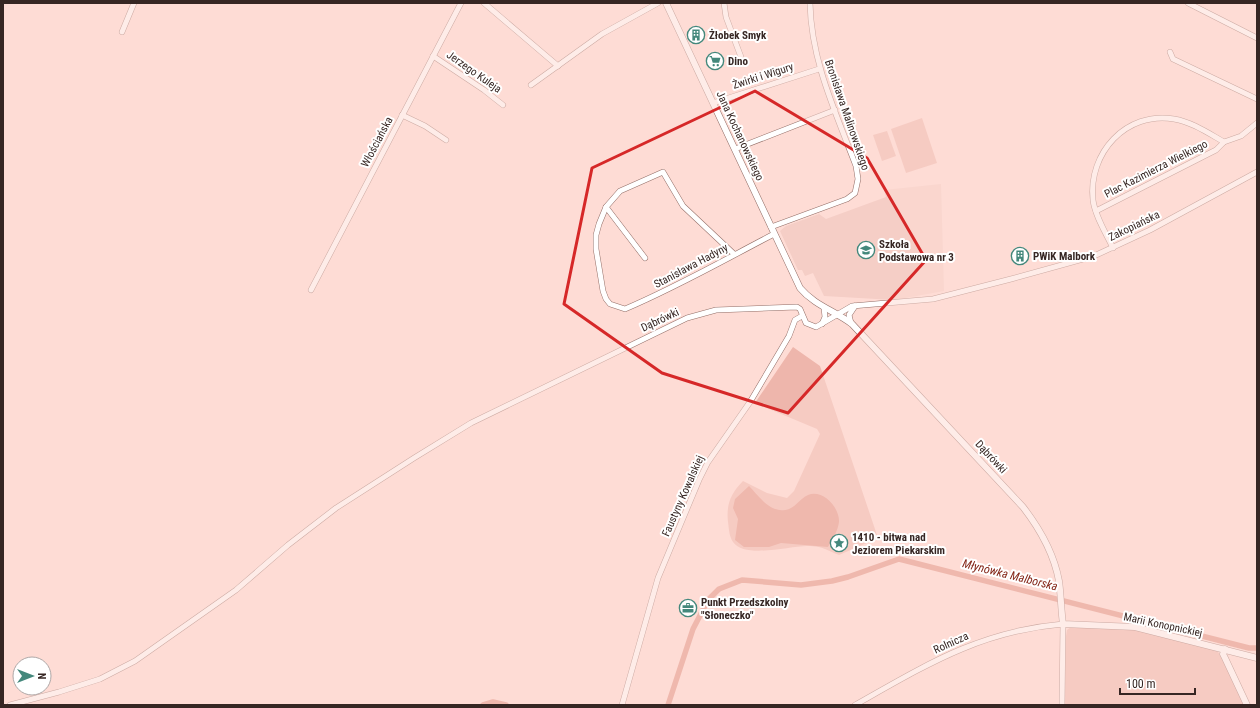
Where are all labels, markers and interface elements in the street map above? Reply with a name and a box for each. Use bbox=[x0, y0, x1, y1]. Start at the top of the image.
building icon: Żłobek Smyk bbox=[686, 25, 706, 45]
place label: Żłobek Smyk bbox=[709, 28, 767, 42]
street label: Jerzego Kuleja bbox=[444, 48, 504, 96]
supermarket icon: Dino bbox=[705, 51, 725, 71]
place label: Dino bbox=[728, 55, 748, 68]
street label: Bronisława Malinowskiego bbox=[822, 58, 872, 172]
street label: Żwirki i Wigury bbox=[731, 60, 796, 92]
street label: Jana Kochanowskiego bbox=[714, 89, 767, 183]
street label: Włościańska bbox=[358, 115, 396, 169]
street label: Plac Kazimierza Wielkiego bbox=[1102, 137, 1210, 201]
street label: Zakopiańska bbox=[1106, 208, 1162, 244]
place label: Szkoła Podstawowa nr 3 bbox=[879, 238, 954, 264]
school or university icon: Szkoła Podstawowa nr 3 bbox=[856, 240, 876, 260]
street label: Stanisława Hadyny bbox=[652, 241, 731, 291]
building icon: PWiK Malbork bbox=[1010, 246, 1030, 266]
place label: PWiK Malbork bbox=[1033, 250, 1096, 263]
street label: Dąbrówki bbox=[639, 306, 681, 334]
street label: Dąbrówki bbox=[972, 438, 1010, 476]
street label: Faustyny Kowalskiej bbox=[659, 453, 707, 539]
place label: 1410 - bitwa nad Jeziorem Piekarskim bbox=[852, 531, 945, 557]
place icon: 1410 - bitwa nad Jeziorem Piekarskim bbox=[829, 533, 849, 553]
water label: Młynówka Malborska bbox=[961, 556, 1059, 594]
place label: Punkt Przedszkolny "Słoneczko" bbox=[701, 596, 789, 622]
office icon: Punkt Przedszkolny "Słoneczko" bbox=[678, 598, 698, 618]
street label: Marii Konopnickiej bbox=[1122, 610, 1204, 640]
street label: Rolnicza bbox=[931, 630, 971, 656]
north arrow bbox=[12, 656, 52, 696]
scale bar bbox=[1120, 670, 1195, 696]
text: N bbox=[35, 673, 48, 680]
text: 100 m bbox=[1126, 677, 1156, 691]

